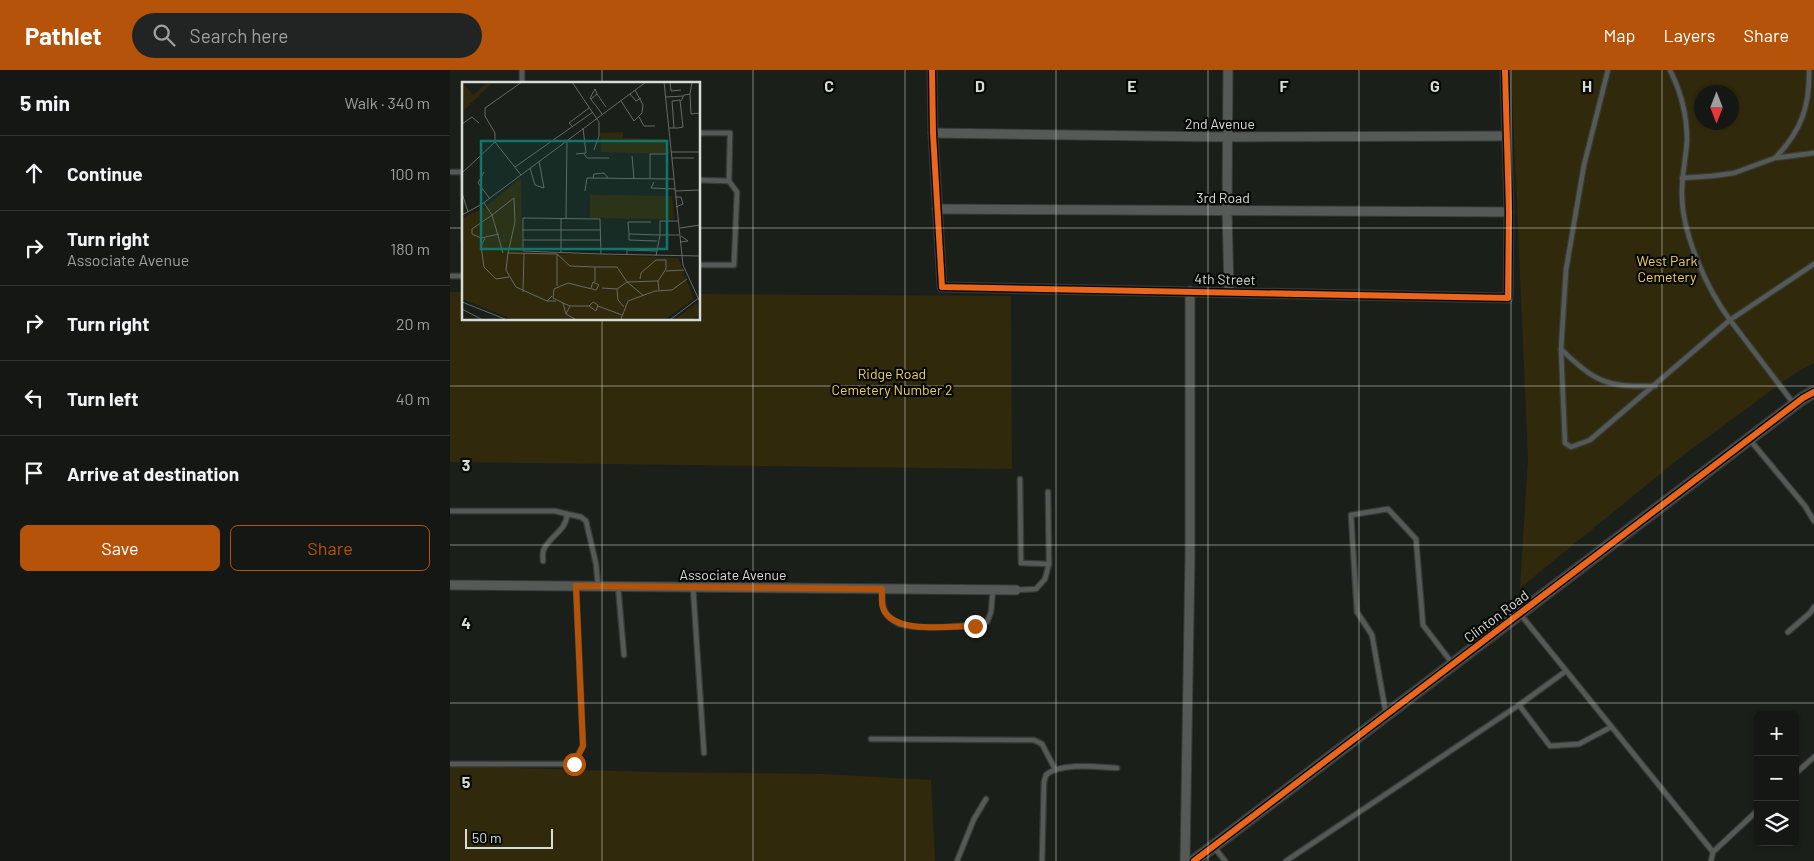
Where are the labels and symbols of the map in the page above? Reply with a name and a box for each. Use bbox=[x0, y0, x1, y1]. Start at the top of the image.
text: C bbox=[824, 76, 834, 95]
text: D bbox=[975, 76, 985, 95]
text: E bbox=[1127, 76, 1137, 95]
text: F bbox=[1280, 76, 1289, 95]
text: G bbox=[1430, 76, 1440, 95]
text: H bbox=[1582, 76, 1592, 95]
inset map bbox=[462, 82, 700, 320]
north arrow bbox=[1694, 85, 1739, 130]
street label: 2nd Avenue bbox=[1185, 115, 1255, 132]
street label: 3rd Road bbox=[1196, 189, 1250, 206]
park label: West Park Cemetery bbox=[1636, 252, 1698, 285]
street label: 4th Street bbox=[1194, 270, 1256, 288]
park label: Ridge Road Cemetery Number 2 bbox=[832, 365, 952, 398]
text: 3 bbox=[462, 455, 470, 474]
street label: Associate Avenue bbox=[680, 566, 786, 583]
street label: Clinton Road bbox=[1460, 586, 1532, 646]
text: 4 bbox=[461, 613, 471, 632]
route end bbox=[964, 615, 987, 638]
route start bbox=[563, 753, 586, 776]
text: 5 bbox=[462, 772, 471, 791]
scale bar bbox=[465, 826, 552, 849]

